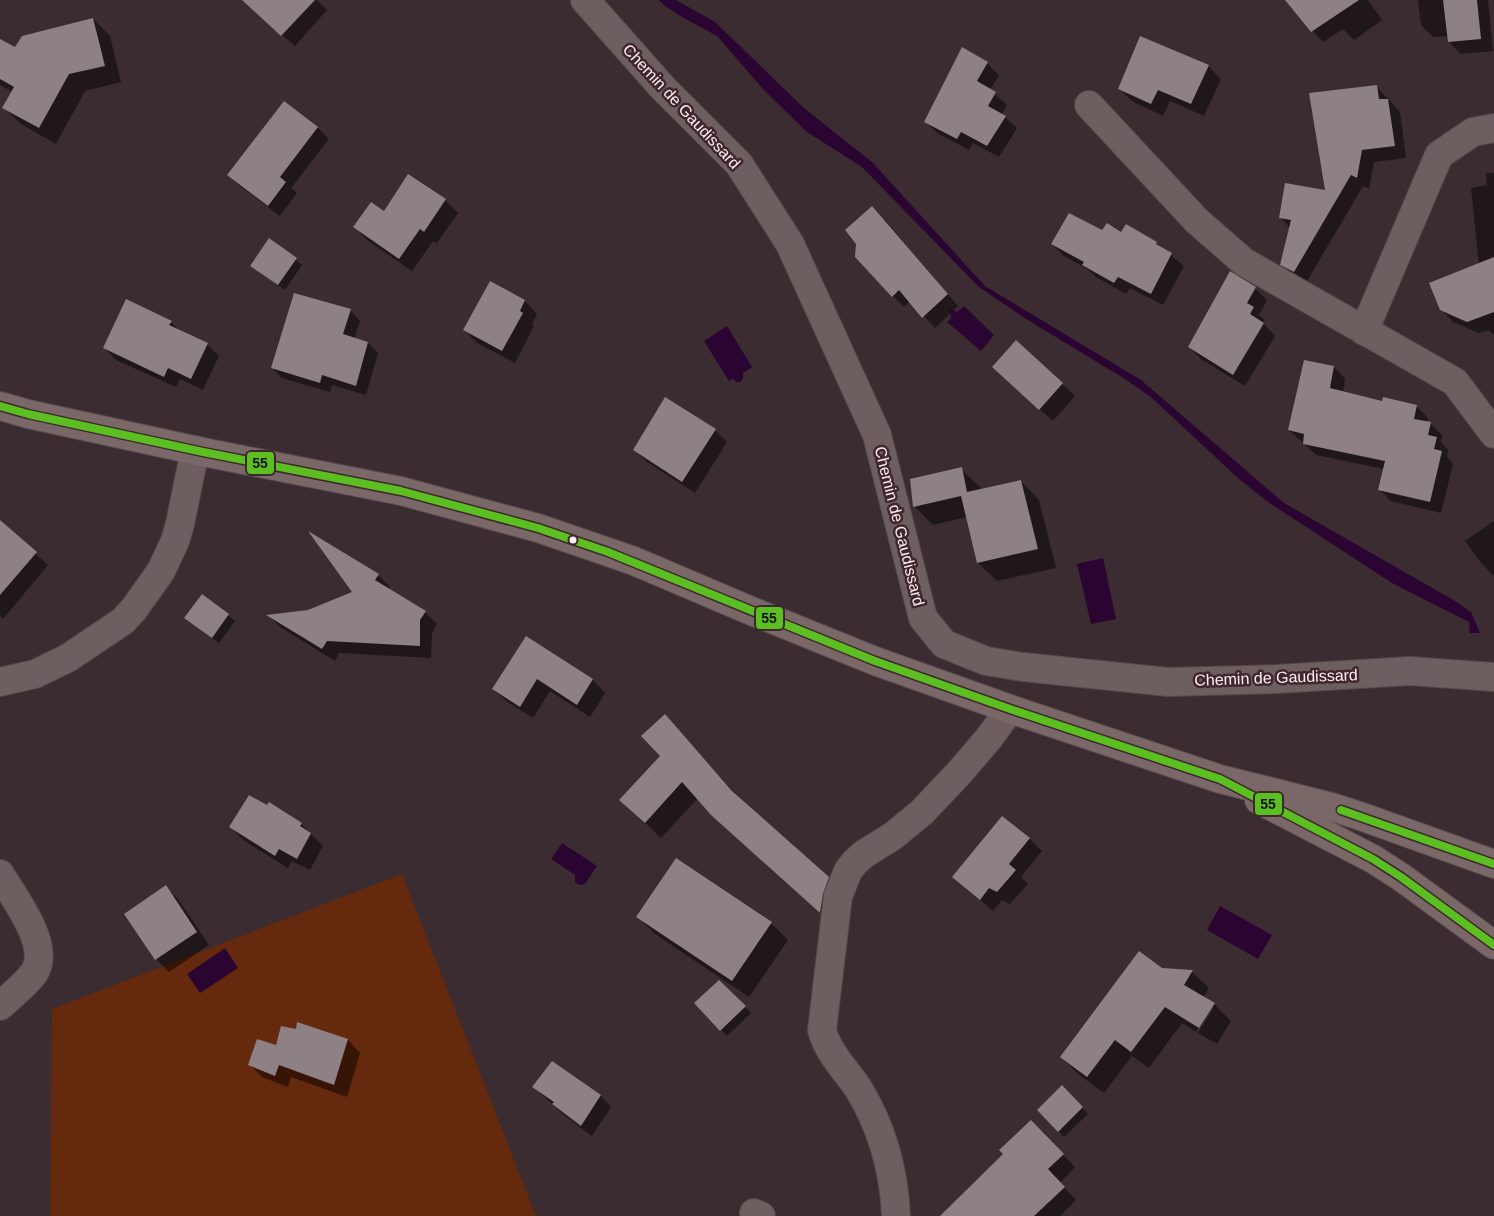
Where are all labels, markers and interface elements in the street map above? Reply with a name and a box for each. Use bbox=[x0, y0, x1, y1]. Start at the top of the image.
street label: Chemin de Gaudissard bbox=[620, 41, 744, 172]
street label: Chemin de Gaudissard bbox=[871, 445, 928, 608]
line badge: 55 bbox=[246, 451, 275, 475]
text: 55 bbox=[252, 455, 268, 471]
unlabelled marker bbox=[568, 535, 578, 545]
line badge: 55 bbox=[755, 606, 784, 630]
text: 55 bbox=[761, 610, 777, 626]
street label: Chemin de Gaudissard bbox=[1194, 666, 1358, 689]
line badge: 55 bbox=[1254, 792, 1283, 816]
text: 55 bbox=[1260, 796, 1276, 812]

